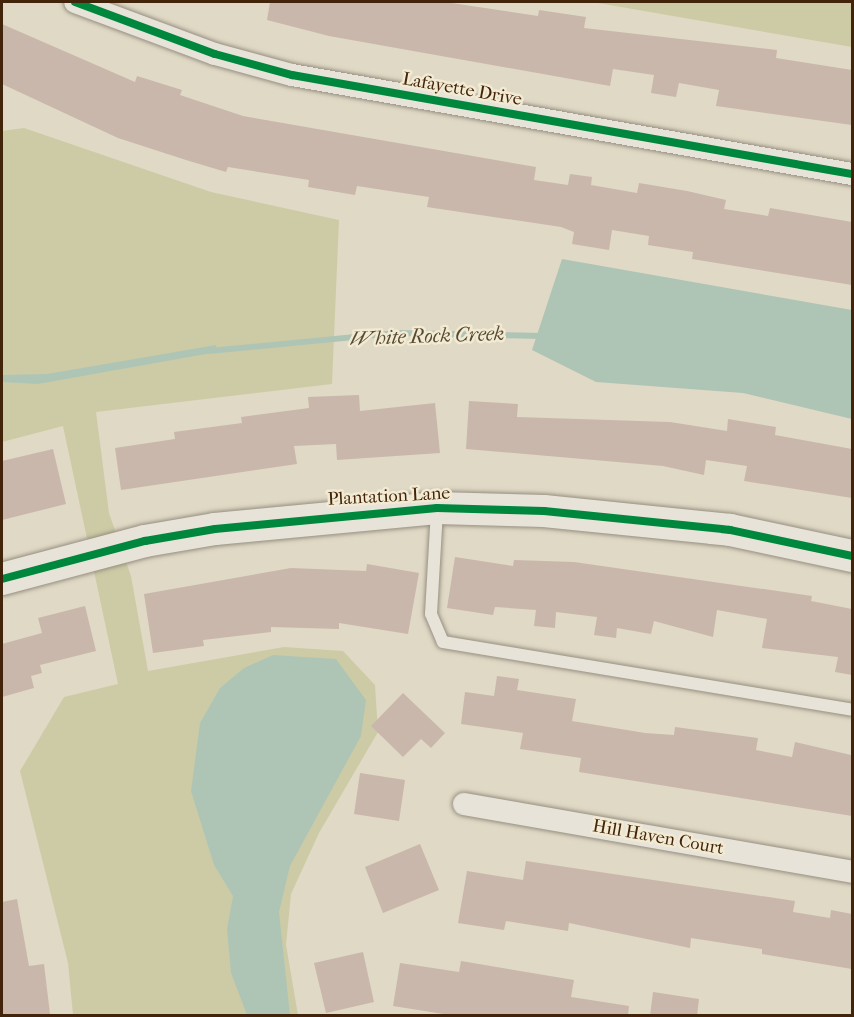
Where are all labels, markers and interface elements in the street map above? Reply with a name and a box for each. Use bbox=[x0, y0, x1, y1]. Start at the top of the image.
street label: Lafayette Drive bbox=[401, 69, 523, 111]
water label: White Rock Creek bbox=[349, 321, 505, 351]
street label: Plantation Lane bbox=[327, 483, 451, 511]
street label: Hill Haven Court bbox=[591, 816, 725, 860]

